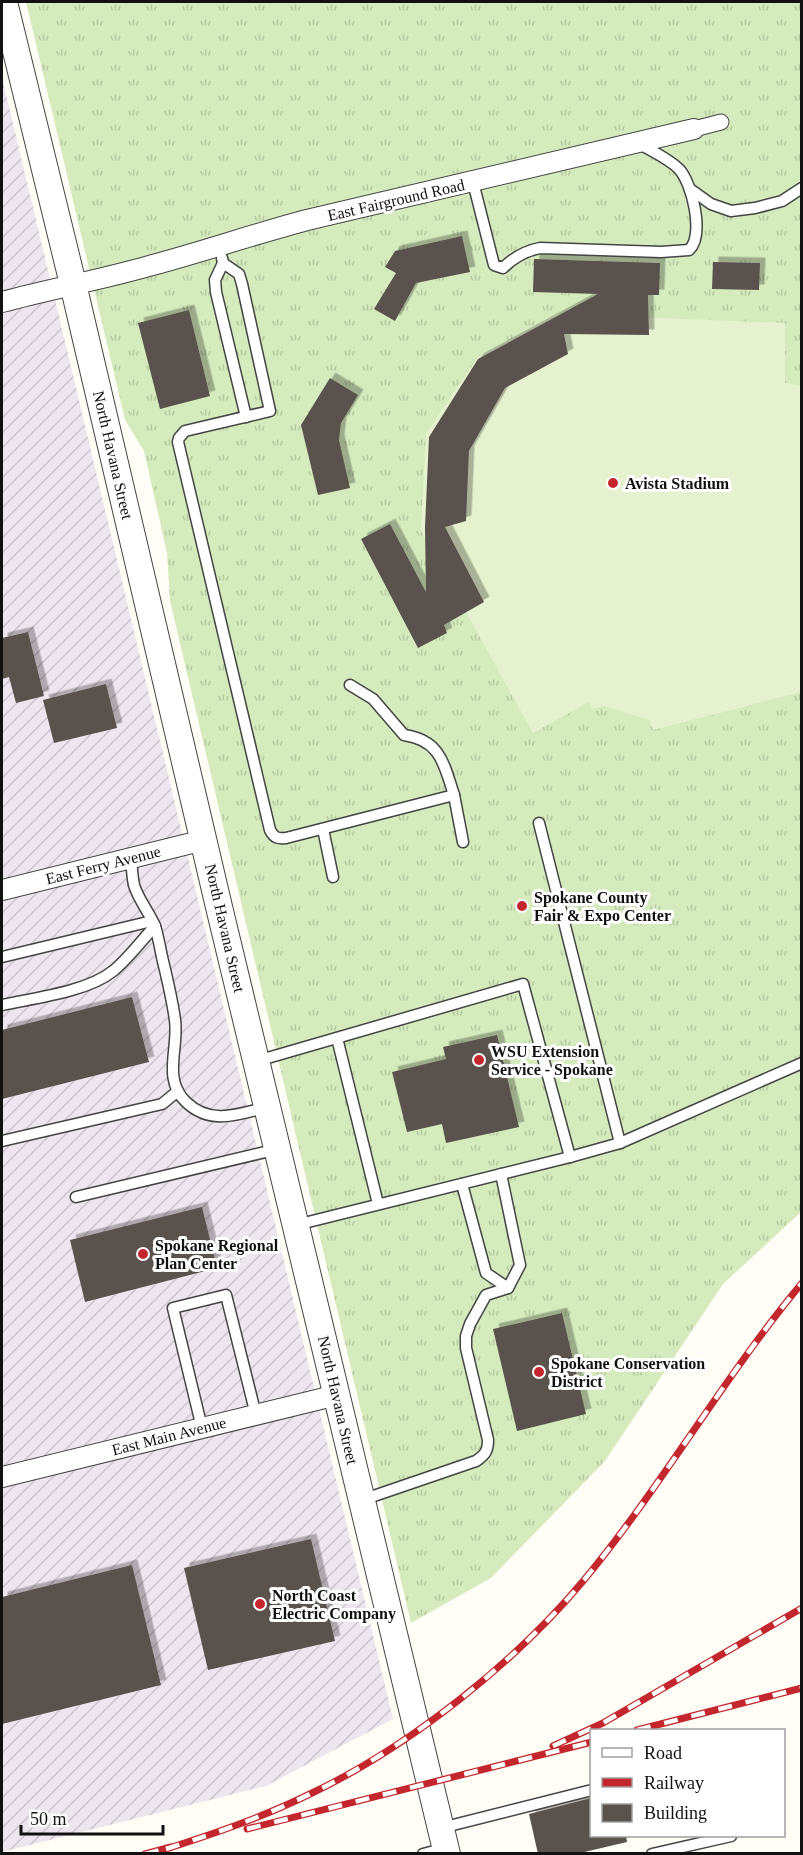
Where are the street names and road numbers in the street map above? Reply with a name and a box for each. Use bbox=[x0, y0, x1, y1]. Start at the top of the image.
street label: East Fairground Road bbox=[326, 176, 466, 225]
street label: North Havana Street bbox=[90, 389, 136, 522]
street label: East Ferry Avenue bbox=[44, 842, 162, 888]
street label: North Havana Street bbox=[202, 862, 248, 995]
street label: North Havana Street bbox=[315, 1334, 361, 1467]
street label: East Main Avenue bbox=[110, 1414, 228, 1458]

